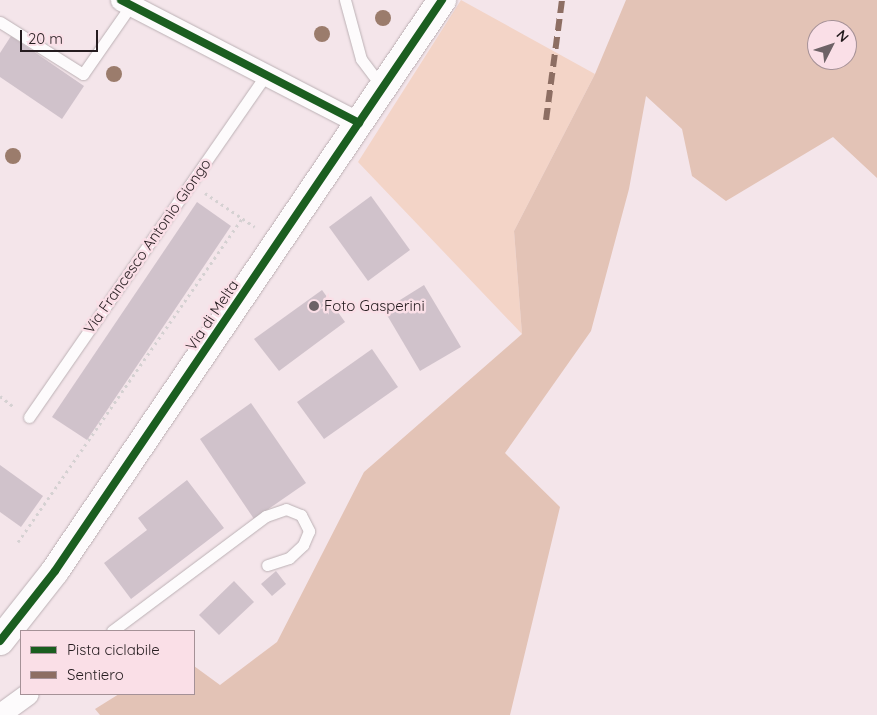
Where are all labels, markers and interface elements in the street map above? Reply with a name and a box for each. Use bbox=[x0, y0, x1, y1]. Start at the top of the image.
scale bar bbox=[22, 20, 100, 52]
north arrow bbox=[807, 20, 857, 70]
text: N bbox=[832, 26, 853, 46]
text: 20 m bbox=[28, 29, 63, 48]
street label: Via Francesco Antonio Giongo bbox=[80, 155, 214, 337]
street label: Via di Melta bbox=[182, 276, 242, 354]
place label: Foto Gasperini bbox=[324, 297, 425, 315]
marker: Foto Gasperini bbox=[308, 300, 320, 312]
legend bbox=[20, 630, 195, 695]
text: Pista ciclabile bbox=[67, 640, 160, 659]
text: Sentiero bbox=[67, 665, 124, 684]

